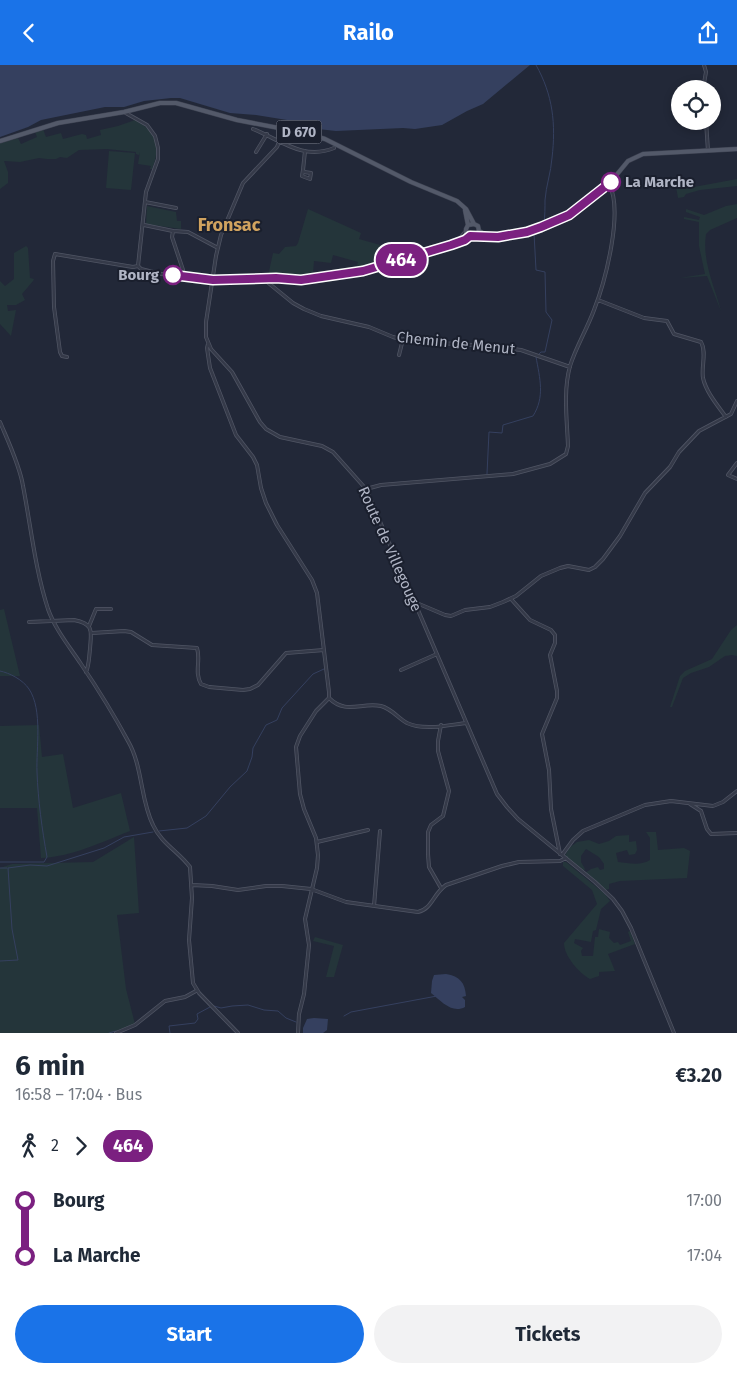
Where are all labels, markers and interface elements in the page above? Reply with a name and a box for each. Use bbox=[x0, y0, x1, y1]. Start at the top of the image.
icon: back bbox=[15, 19, 43, 47]
text: Railo bbox=[343, 19, 394, 46]
icon: share bbox=[694, 19, 722, 47]
map controls bbox=[671, 80, 721, 130]
button: locate bbox=[671, 80, 721, 130]
road number: D 670 bbox=[276, 121, 322, 143]
marker: La Marche bbox=[601, 172, 621, 192]
place label: La Marche bbox=[625, 173, 694, 191]
district label: Fronsac bbox=[198, 214, 261, 236]
line badge: 464 bbox=[372, 244, 430, 276]
text: 464 bbox=[386, 249, 416, 271]
marker: Bourg bbox=[163, 265, 183, 285]
place label: Bourg bbox=[118, 266, 160, 284]
street label: Chemin de Menut bbox=[396, 328, 517, 358]
street label: Route de Villegouge bbox=[354, 484, 426, 614]
text: 6 min bbox=[15, 1049, 85, 1082]
text: €3.20 bbox=[675, 1064, 722, 1087]
text: 16:58 – 17:04 · Bus bbox=[15, 1085, 142, 1104]
icon: walk bbox=[15, 1132, 43, 1160]
icon: forward bbox=[67, 1132, 95, 1160]
text: 464 bbox=[113, 1135, 143, 1157]
text: 2 bbox=[51, 1136, 59, 1155]
text: Bourg bbox=[53, 1189, 105, 1212]
text: 17:00 bbox=[686, 1191, 722, 1210]
text: La Marche bbox=[53, 1244, 140, 1267]
text: 17:04 bbox=[687, 1246, 722, 1265]
button: Start bbox=[15, 1305, 364, 1363]
button: Tickets bbox=[374, 1305, 722, 1363]

